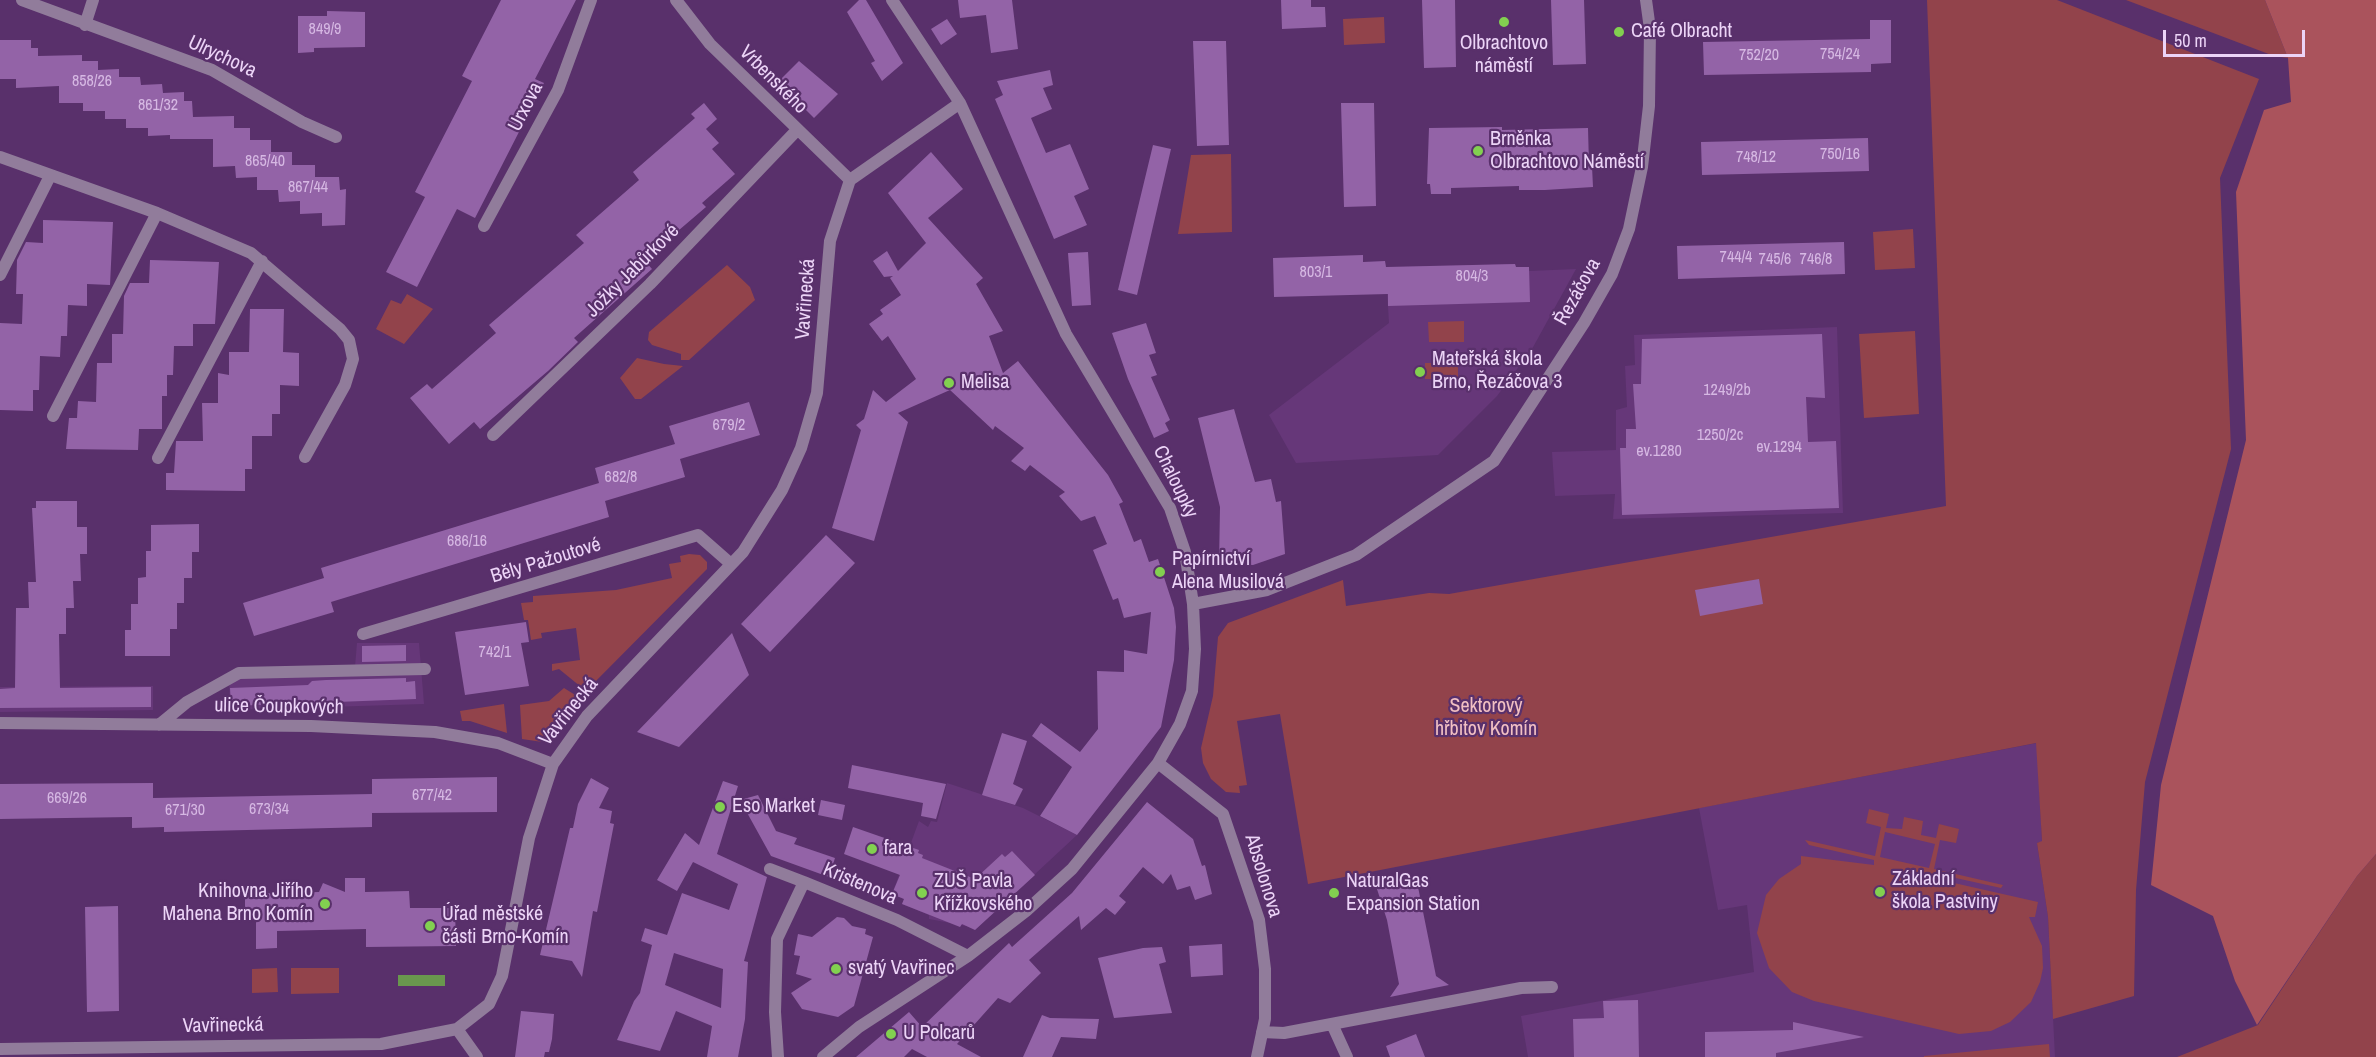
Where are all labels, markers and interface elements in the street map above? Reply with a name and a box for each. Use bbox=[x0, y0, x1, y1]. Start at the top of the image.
marker: Olbrachtovo náměstí bbox=[1497, 15, 1511, 29]
scale bar bbox=[2166, 18, 2308, 56]
house number: 849/9 bbox=[309, 20, 341, 40]
place label: Café Olbracht bbox=[1631, 20, 1732, 44]
marker: Café Olbracht bbox=[1612, 25, 1626, 39]
text: 50 m bbox=[2174, 28, 2207, 53]
street label: Ulrychova bbox=[184, 31, 260, 83]
place label: Olbrachtovo náměstí bbox=[1460, 32, 1548, 79]
street label: Vrbenského bbox=[734, 41, 812, 119]
house number: 754/24 bbox=[1820, 45, 1860, 65]
house number: 752/20 bbox=[1739, 46, 1779, 66]
house number: 858/26 bbox=[72, 72, 112, 92]
street label: Urxova bbox=[504, 78, 548, 136]
house number: 861/32 bbox=[138, 96, 178, 116]
place label: Brněnka Olbrachtovo Náměstí bbox=[1490, 128, 1644, 175]
marker: Brněnka Olbrachtovo Náměstí bbox=[1471, 144, 1485, 158]
house number: 750/16 bbox=[1820, 145, 1860, 165]
house number: 748/12 bbox=[1736, 148, 1776, 168]
house number: 865/40 bbox=[245, 152, 285, 172]
house number: 867/44 bbox=[288, 178, 328, 198]
street label: Jožky Jabůrkové bbox=[581, 219, 685, 323]
house number: 744/4 bbox=[1720, 248, 1752, 268]
house number: 745/6 bbox=[1759, 250, 1791, 270]
house number: 746/8 bbox=[1800, 250, 1832, 270]
street label: Řezáčova bbox=[1550, 254, 1606, 330]
street label: Vavřinecká bbox=[791, 258, 821, 340]
house number: 803/1 bbox=[1300, 263, 1332, 283]
house number: 804/3 bbox=[1456, 267, 1488, 287]
place label: Mateřská škola Brno, Řezáčova 3 bbox=[1432, 348, 1562, 395]
marker: Mateřská škola Brno, Řezáčova 3 bbox=[1413, 365, 1427, 379]
place label: Melisa bbox=[961, 371, 1009, 395]
marker: Melisa bbox=[942, 376, 956, 390]
house number: 1249/2b bbox=[1703, 381, 1751, 401]
house number: 679/2 bbox=[713, 416, 745, 436]
house number: 1250/2c bbox=[1697, 426, 1743, 446]
house number: ev.1294 bbox=[1756, 438, 1802, 458]
street label: Chaloupky bbox=[1147, 442, 1203, 522]
house number: ev.1280 bbox=[1636, 442, 1682, 462]
house number: 682/8 bbox=[605, 468, 637, 488]
house number: 686/16 bbox=[447, 532, 487, 552]
street label: Běly Pažoutové bbox=[488, 533, 604, 589]
place label: Papírnictví Alena Musilová bbox=[1172, 548, 1284, 595]
marker: Papírnictví Alena Musilová bbox=[1153, 565, 1167, 579]
house number: 742/1 bbox=[479, 643, 511, 663]
street label: Vavřinecká bbox=[534, 673, 604, 751]
street label: ulice Čoupkových bbox=[214, 694, 344, 720]
park label: Sektorový hřbitov Komín bbox=[1435, 695, 1537, 742]
house number: 677/42 bbox=[412, 786, 452, 806]
house number: 669/26 bbox=[47, 789, 87, 809]
place label: Eso Market bbox=[732, 795, 815, 819]
house number: 673/34 bbox=[249, 800, 289, 820]
marker: Eso Market bbox=[713, 800, 727, 814]
house number: 671/30 bbox=[165, 801, 205, 821]
street label: Absolonova bbox=[1239, 832, 1287, 920]
place label: fara bbox=[884, 837, 912, 861]
marker: fara bbox=[865, 842, 879, 856]
street label: Kristenova bbox=[819, 858, 901, 910]
place label: Základní škola Pastviny bbox=[1892, 868, 1998, 915]
place label: ZUŠ Pavla Křížkovského bbox=[934, 870, 1032, 917]
place label: NaturalGas Expansion Station bbox=[1346, 870, 1480, 917]
place label: Knihovna Jiřího Mahena Brno Komín bbox=[163, 880, 313, 927]
marker: Základní škola Pastviny bbox=[1873, 885, 1887, 899]
marker: ZUŠ Pavla Křížkovského bbox=[915, 886, 929, 900]
marker: NaturalGas Expansion Station bbox=[1327, 886, 1341, 900]
marker: Knihovna Jiřího Mahena Brno Komín bbox=[318, 897, 332, 911]
place label: Úřad městské části Brno-Komín bbox=[442, 903, 569, 950]
marker: Úřad městské části Brno-Komín bbox=[423, 919, 437, 933]
place label: svatý Vavřinec bbox=[848, 957, 954, 981]
marker: svatý Vavřinec bbox=[829, 962, 843, 976]
street label: Vavřinecká bbox=[182, 1013, 264, 1039]
place label: U Polcarů bbox=[903, 1022, 975, 1046]
marker: U Polcarů bbox=[884, 1027, 898, 1041]

